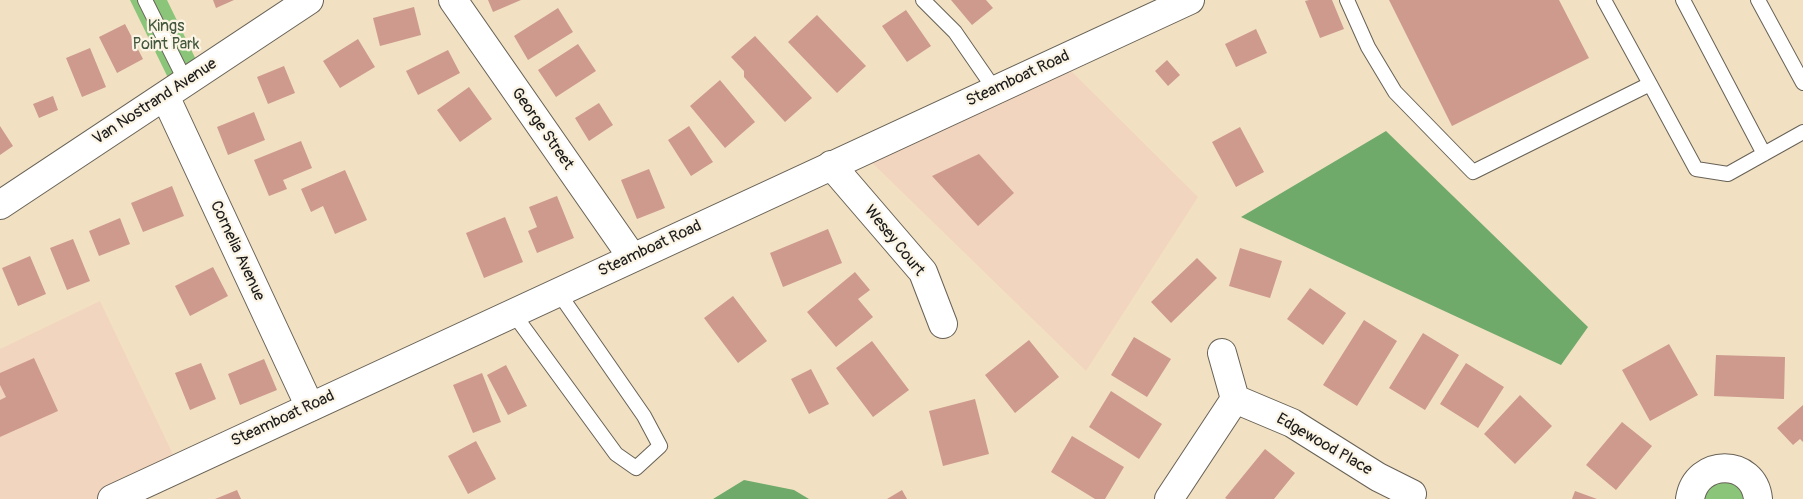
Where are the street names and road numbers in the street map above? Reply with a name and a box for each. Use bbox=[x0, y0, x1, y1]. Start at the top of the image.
street label: Steamboat Road bbox=[963, 47, 1073, 111]
street label: Van Nostrand Avenue bbox=[89, 55, 221, 149]
street label: George Street bbox=[507, 84, 577, 174]
street label: Cornelia Avenue bbox=[206, 198, 268, 304]
street label: Wesey Court bbox=[860, 202, 928, 280]
street label: Steamboat Road bbox=[595, 217, 705, 281]
street label: Steamboat Road bbox=[228, 387, 338, 451]
street label: Edgewood Place bbox=[1273, 410, 1375, 480]

